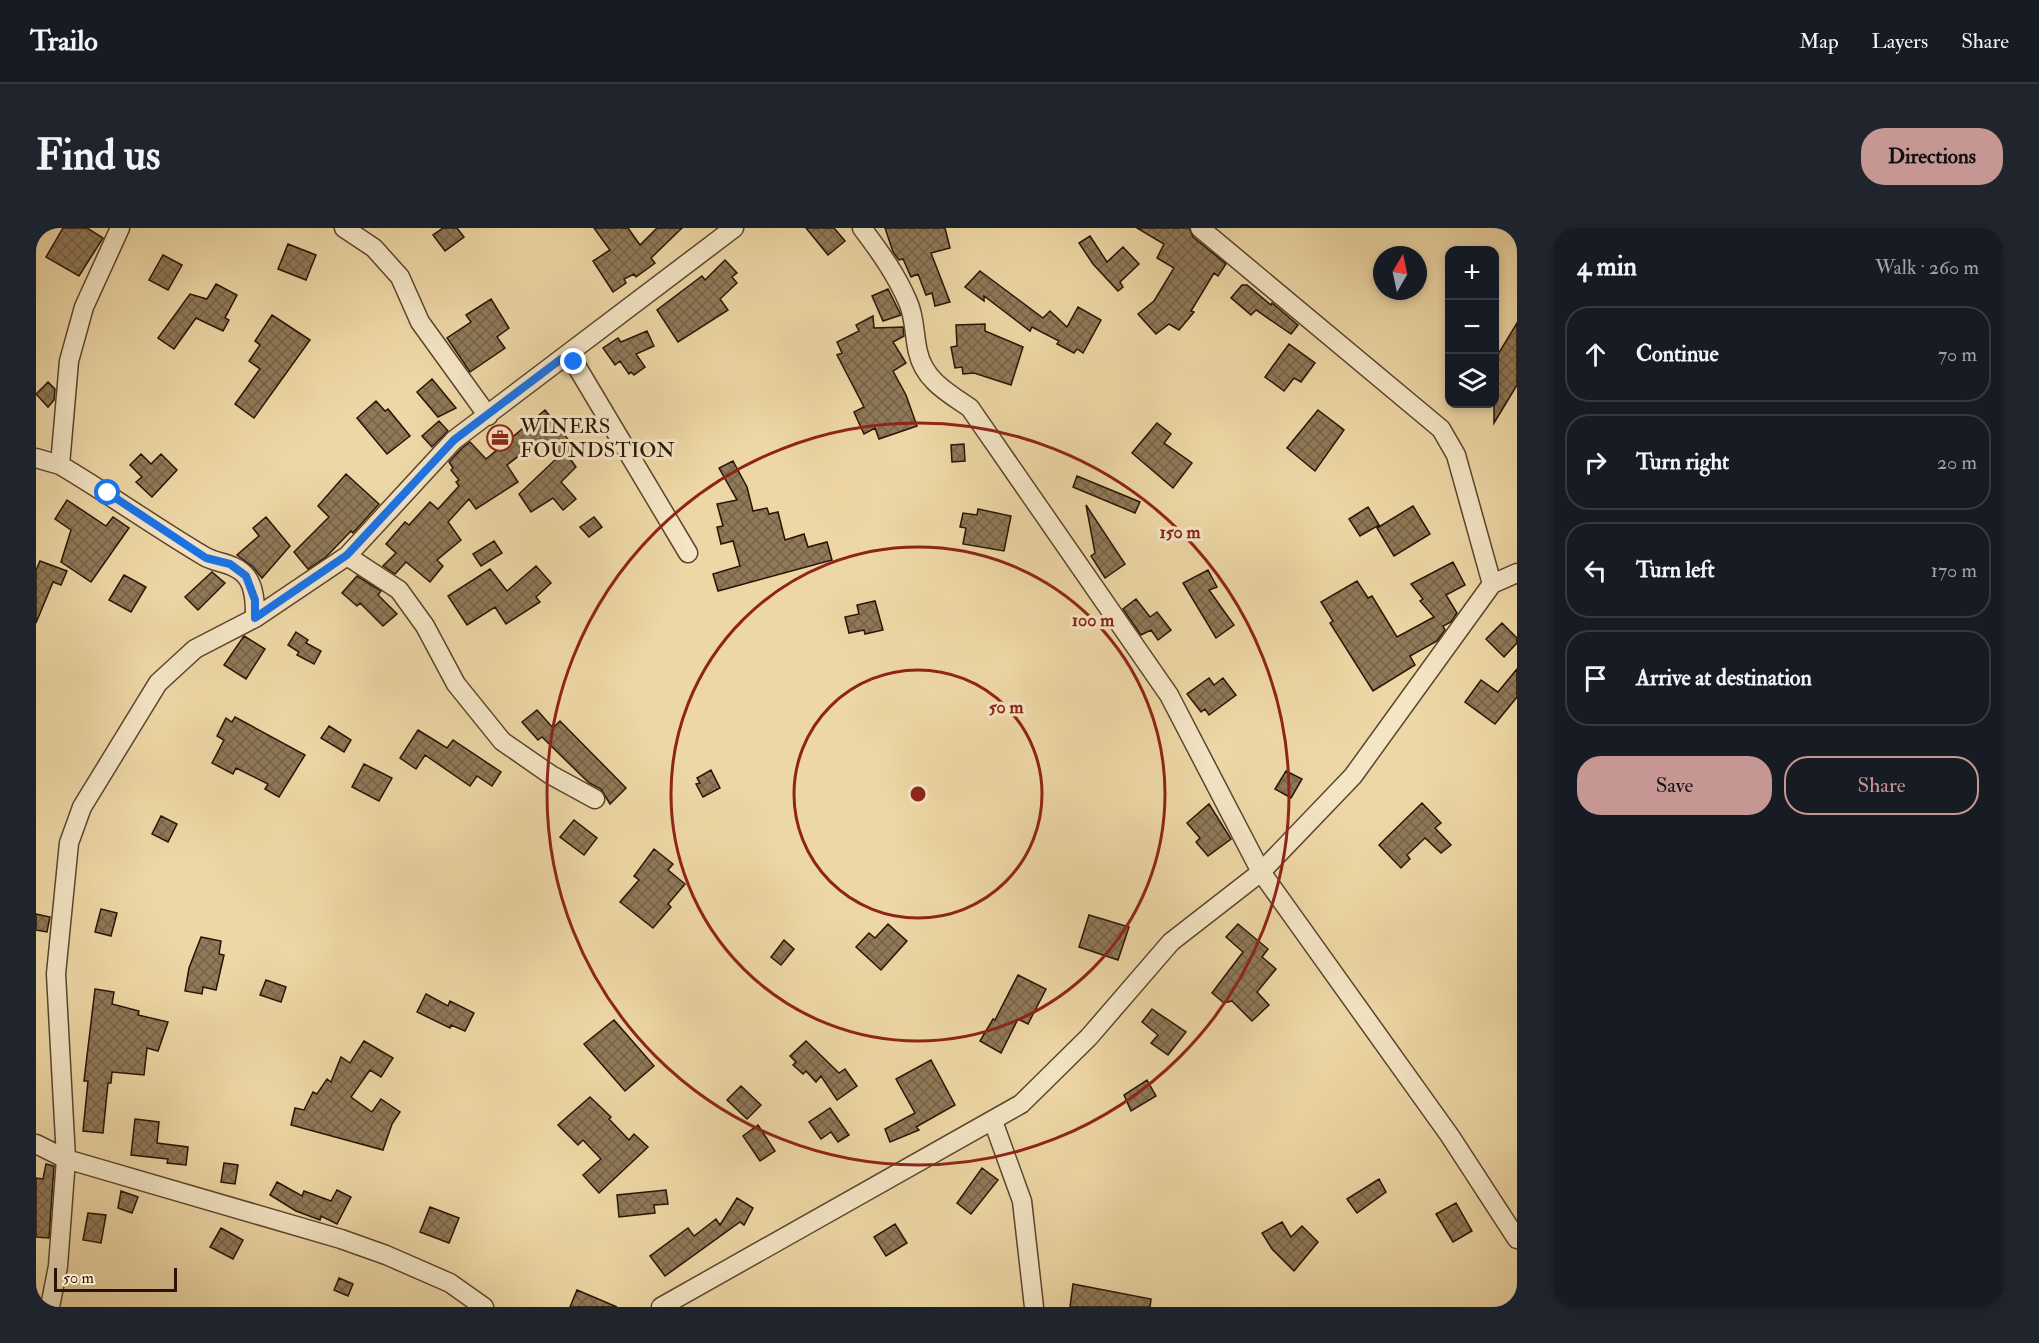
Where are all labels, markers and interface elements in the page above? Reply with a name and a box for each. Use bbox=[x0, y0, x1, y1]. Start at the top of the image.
text: Trailo bbox=[30, 24, 98, 59]
text: Map bbox=[1799, 28, 1839, 55]
text: Layers bbox=[1872, 28, 1928, 55]
text: Share bbox=[1961, 28, 2009, 55]
button: Directions bbox=[1861, 128, 2003, 185]
text: Find us bbox=[36, 130, 160, 182]
north arrow bbox=[1373, 246, 1427, 300]
map controls bbox=[1445, 246, 1499, 408]
button: + bbox=[1445, 246, 1499, 300]
text: 4 min bbox=[1577, 251, 1637, 283]
text: Walk · 260 m bbox=[1875, 255, 1979, 280]
button: − bbox=[1445, 300, 1499, 354]
icon: ahead bbox=[1579, 338, 1612, 371]
text: Continue bbox=[1636, 340, 1719, 368]
text: 70 m bbox=[1938, 342, 1977, 367]
route end bbox=[560, 348, 586, 374]
button: layers bbox=[1445, 354, 1499, 408]
place label: WINERS FOUNDSTION bbox=[519, 413, 675, 464]
office icon: WINERS FOUNDSTION bbox=[485, 423, 515, 453]
icon: right bbox=[1579, 446, 1612, 479]
text: Turn right bbox=[1636, 448, 1729, 476]
text: 20 m bbox=[1937, 450, 1977, 475]
route start bbox=[94, 479, 120, 505]
text: 150 m bbox=[1159, 521, 1202, 544]
icon: left bbox=[1579, 554, 1612, 587]
text: Turn left bbox=[1636, 556, 1715, 584]
text: 170 m bbox=[1931, 558, 1977, 583]
text: 100 m bbox=[1072, 609, 1115, 632]
icon: arrive bbox=[1579, 662, 1612, 695]
text: Arrive at destination bbox=[1636, 664, 1812, 692]
text: 50 m bbox=[989, 696, 1024, 719]
button: Save bbox=[1577, 756, 1772, 815]
button: Share bbox=[1784, 756, 1979, 815]
centre of rings bbox=[908, 784, 928, 804]
scale bar bbox=[54, 1265, 177, 1292]
text: 50 m bbox=[63, 1268, 94, 1288]

